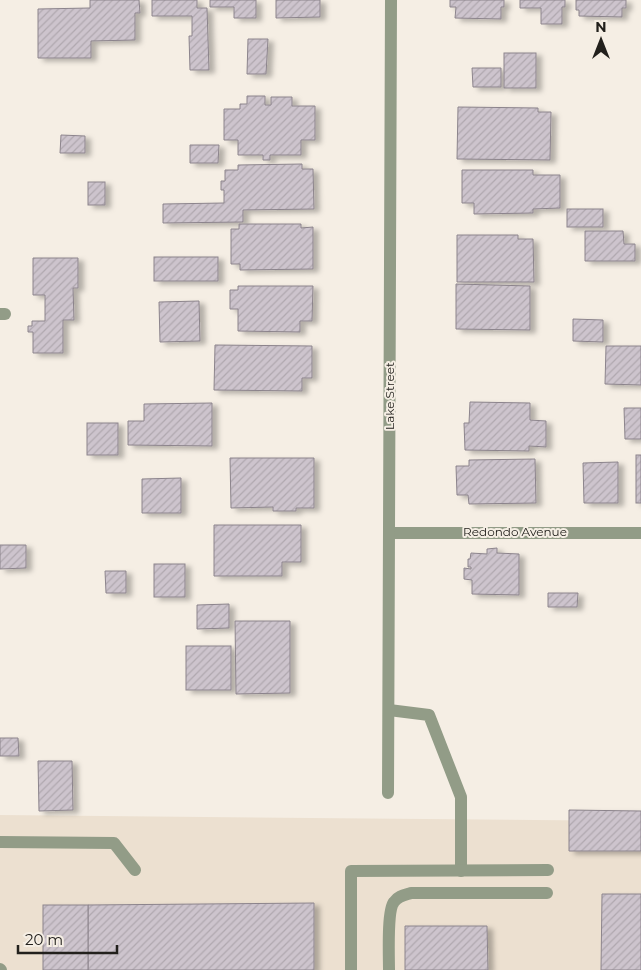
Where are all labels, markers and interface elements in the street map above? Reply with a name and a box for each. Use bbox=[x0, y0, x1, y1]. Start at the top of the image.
north arrow bbox=[576, 15, 626, 65]
text: N bbox=[595, 18, 607, 36]
street label: Lake Street bbox=[382, 362, 397, 430]
street label: Redondo Avenue bbox=[463, 524, 567, 539]
scale bar bbox=[18, 922, 116, 954]
text: 20 m bbox=[25, 930, 63, 949]

